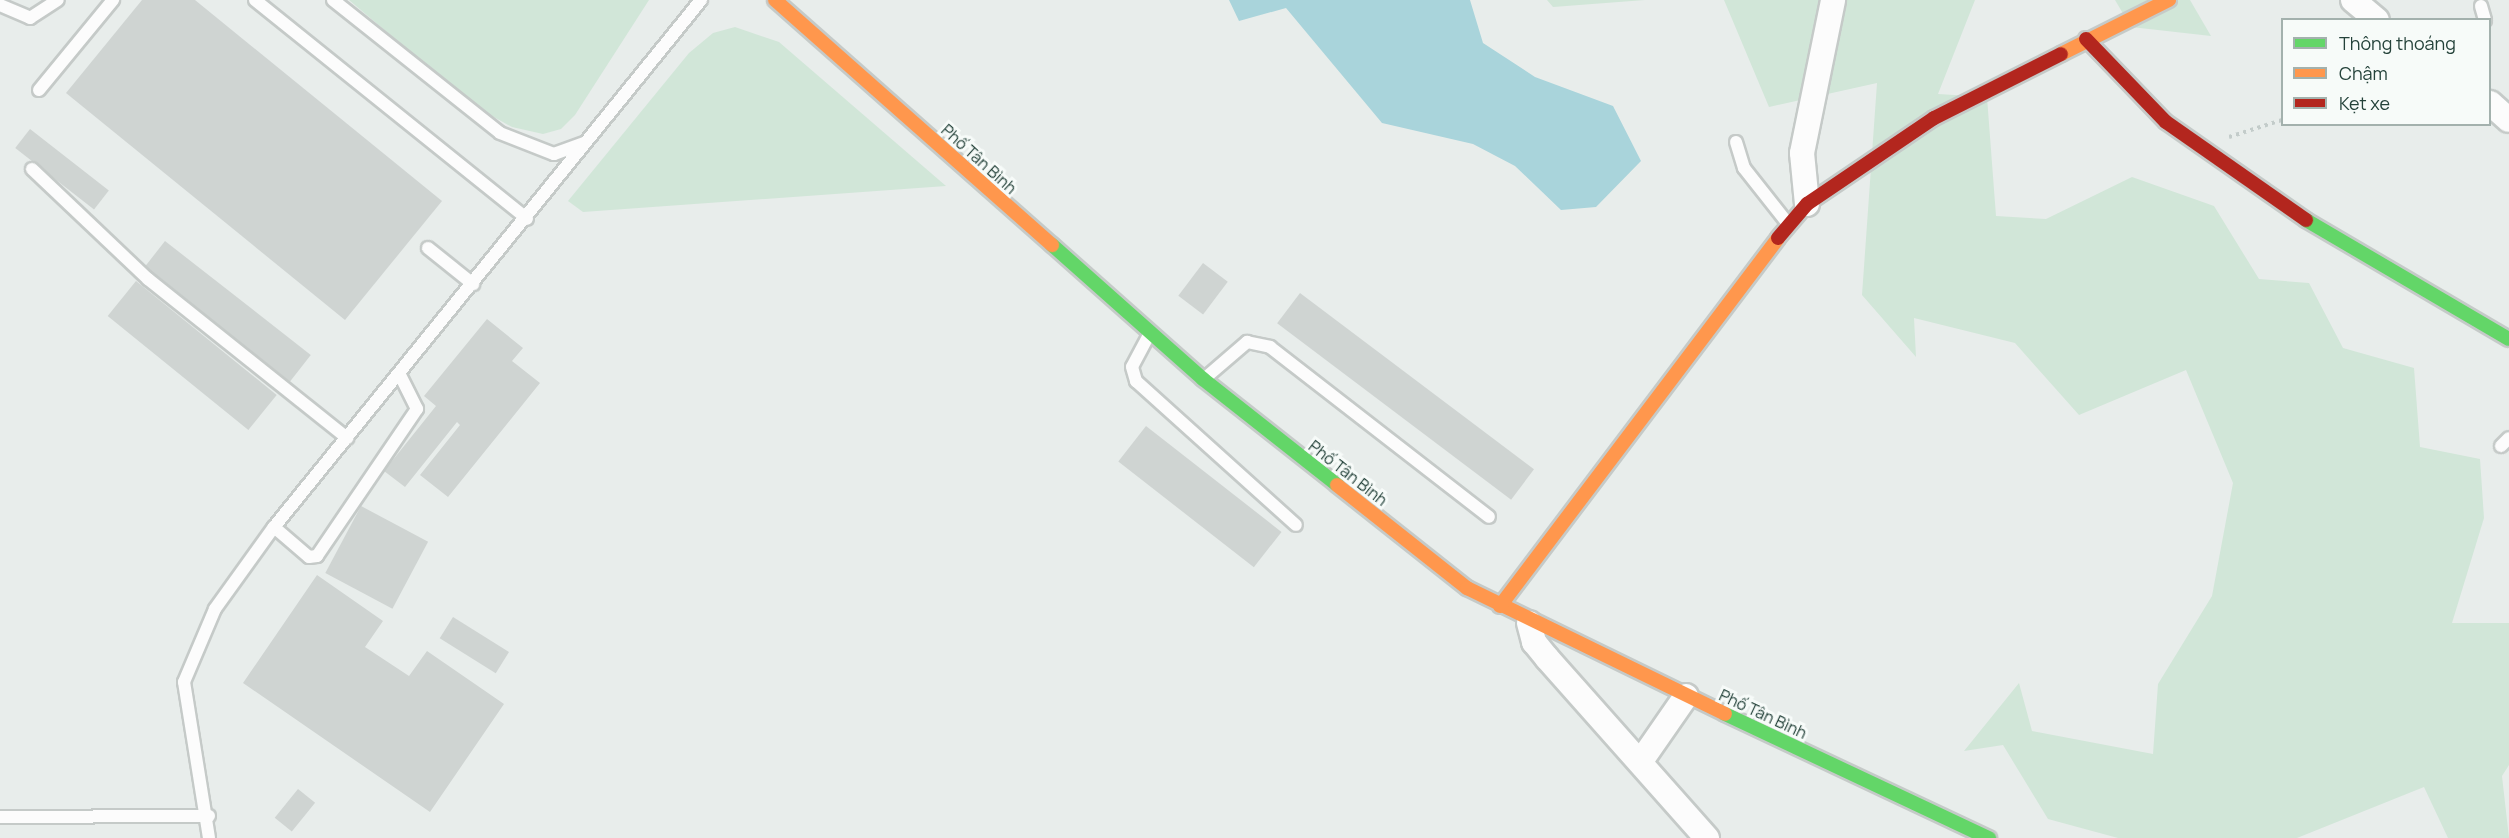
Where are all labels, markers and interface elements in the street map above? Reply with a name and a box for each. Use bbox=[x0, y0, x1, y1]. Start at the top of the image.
legend bbox=[2281, 18, 2491, 126]
text: Thông thoáng bbox=[2339, 31, 2456, 55]
text: Chậm bbox=[2339, 61, 2388, 85]
text: Kẹt xe bbox=[2339, 91, 2390, 115]
street label: Phố Tân Bình bbox=[937, 120, 1021, 198]
street label: Phố Tân Bình bbox=[1305, 436, 1391, 510]
street label: Phố Tân Bình bbox=[1716, 685, 1810, 743]

